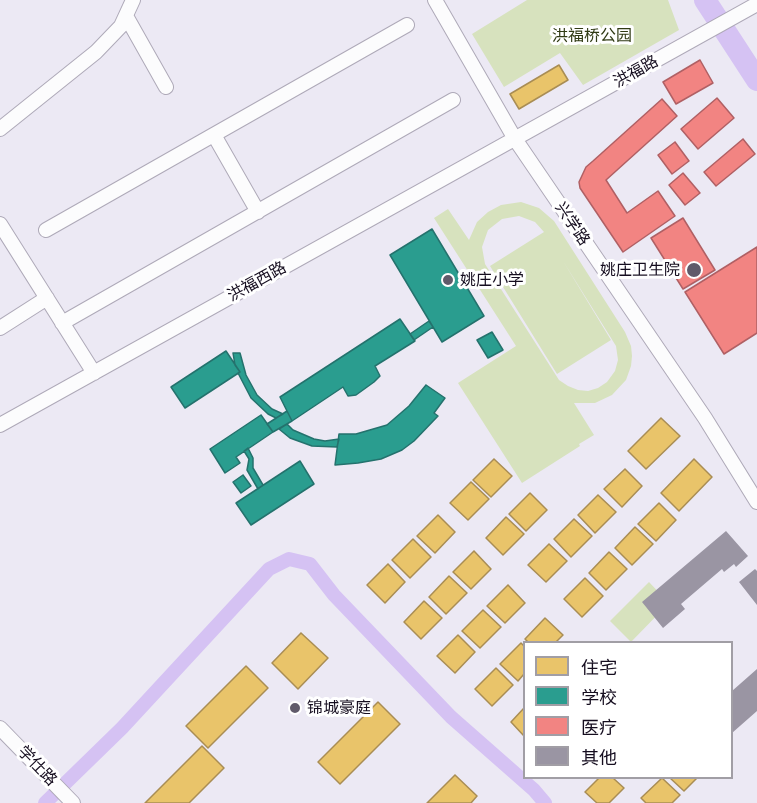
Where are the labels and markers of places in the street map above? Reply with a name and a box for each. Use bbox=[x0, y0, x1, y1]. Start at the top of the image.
place label: 姚庄卫生院 bbox=[600, 260, 680, 280]
marker: 姚庄卫生院 bbox=[685, 261, 703, 279]
place label: 姚庄小学 bbox=[460, 270, 524, 290]
marker: 姚庄小学 bbox=[441, 273, 455, 287]
place label: 锦城豪庭 bbox=[307, 698, 371, 718]
marker: 锦城豪庭 bbox=[288, 701, 302, 715]

